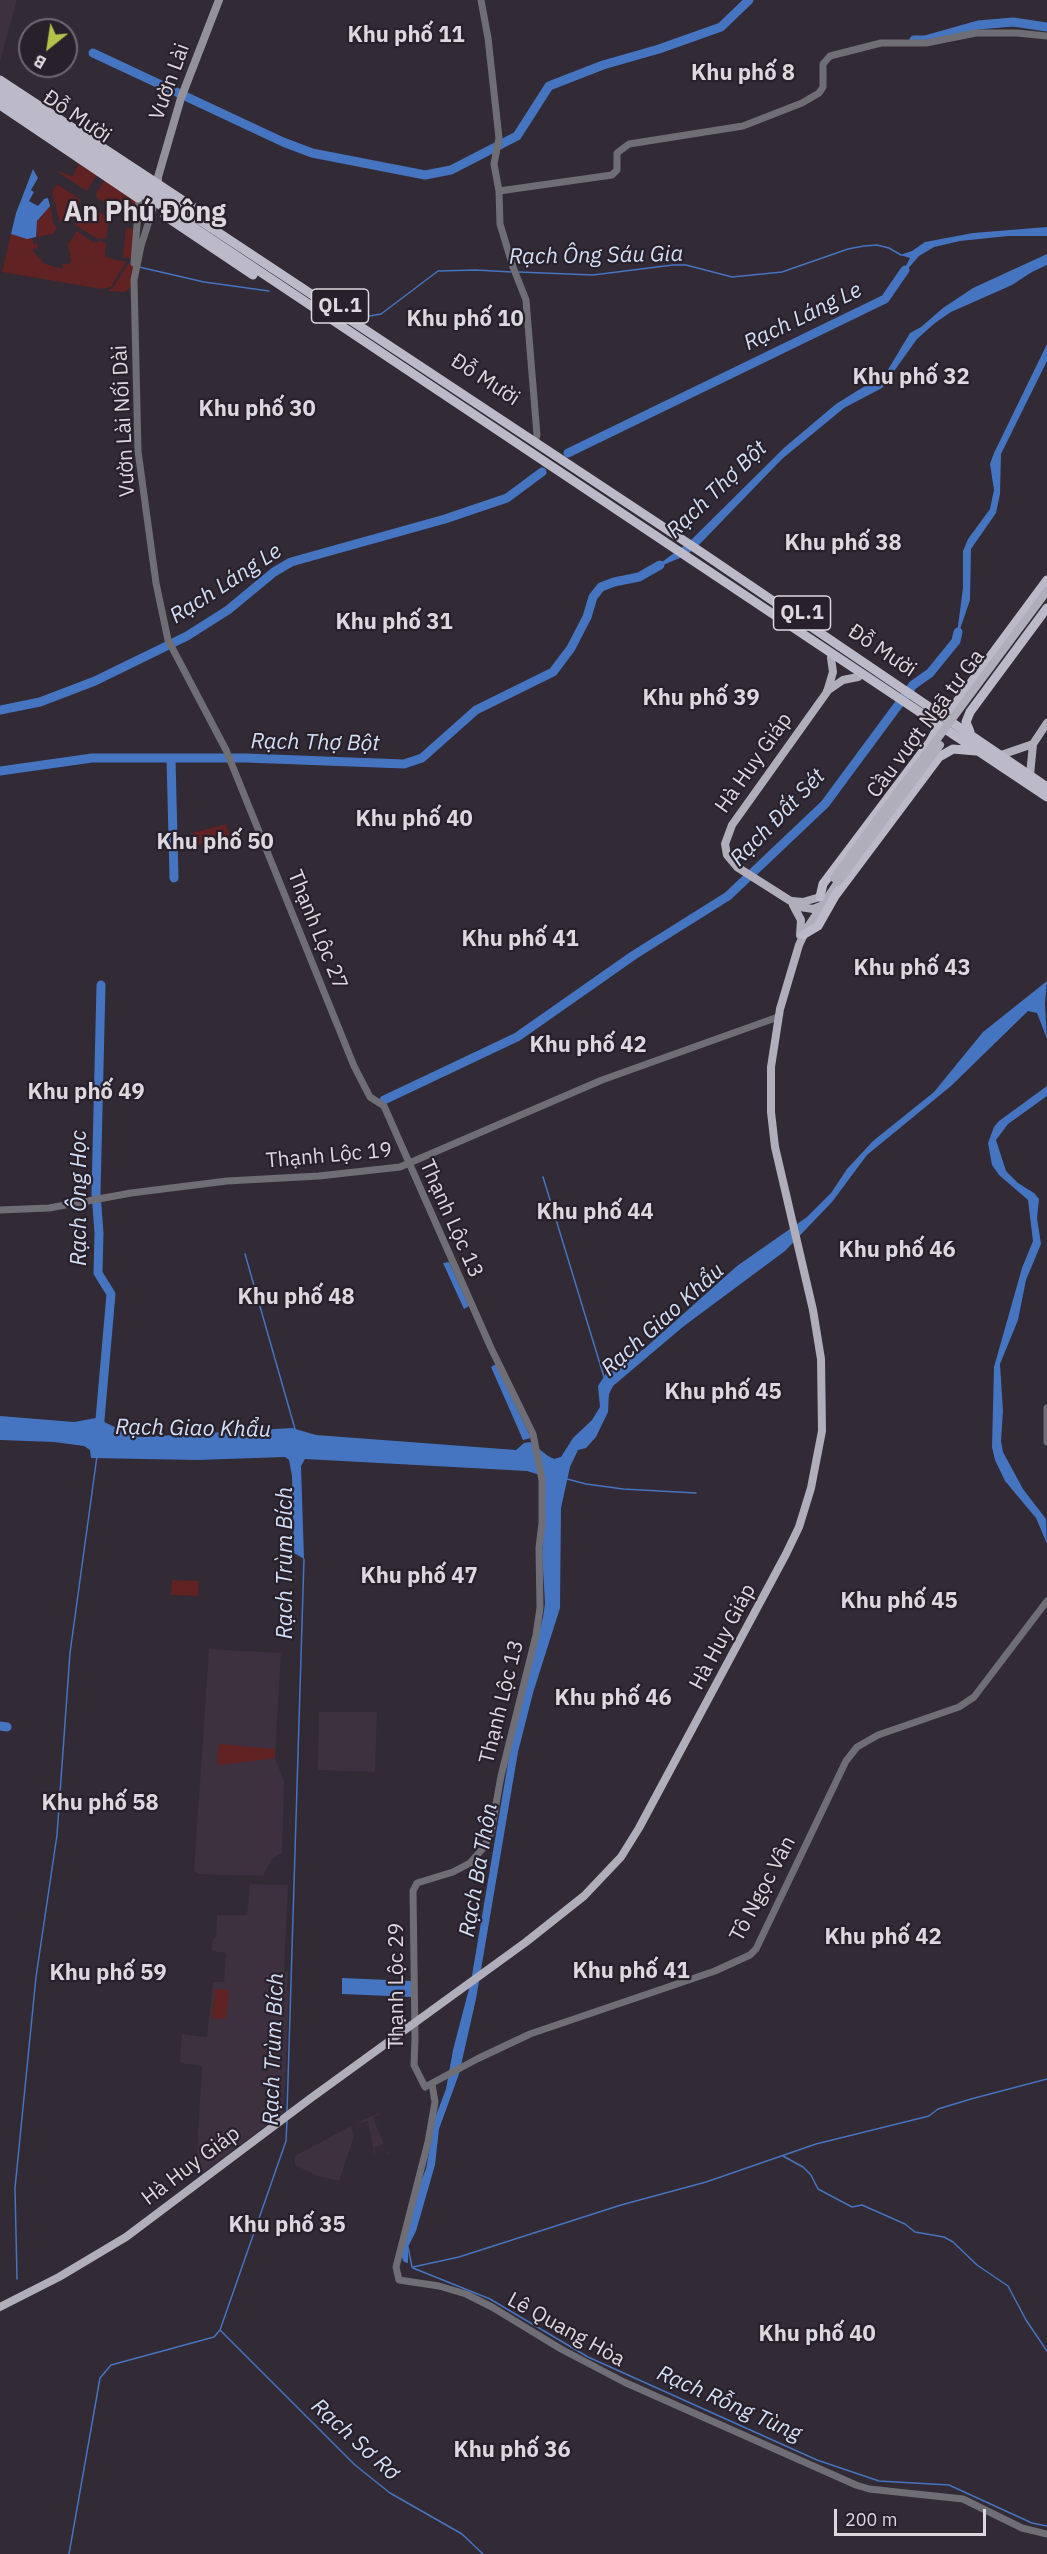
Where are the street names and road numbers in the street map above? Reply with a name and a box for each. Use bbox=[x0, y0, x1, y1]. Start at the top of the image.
street label: Vườn Lài bbox=[144, 40, 196, 124]
street label: Đỗ Mười bbox=[38, 85, 116, 149]
road number: QL.1 bbox=[312, 289, 368, 323]
street label: Vườn Lài Nối Dài bbox=[107, 344, 141, 498]
street label: Đỗ Mười bbox=[446, 349, 524, 411]
road number: QL.1 bbox=[774, 596, 830, 630]
street label: Đỗ Mười bbox=[843, 619, 921, 683]
street label: Cầu vượt Ngã tư Ga bbox=[862, 645, 990, 803]
street label: Hà Huy Giáp bbox=[710, 708, 798, 818]
street label: Thạnh Lộc 27 bbox=[282, 867, 352, 993]
street label: Thạnh Lộc 19 bbox=[265, 1138, 393, 1174]
street label: Thạnh Lộc 13 bbox=[414, 1156, 488, 1282]
street label: Hà Huy Giáp bbox=[685, 1580, 761, 1694]
street label: Thạnh Lộc 13 bbox=[474, 1637, 530, 1767]
street label: Tô Ngọc Vân bbox=[725, 1832, 801, 1946]
street label: Thạnh Lộc 29 bbox=[384, 1923, 410, 2049]
street label: Hà Huy Giáp bbox=[137, 2121, 245, 2211]
street label: Lê Quang Hòa bbox=[503, 2287, 629, 2373]

